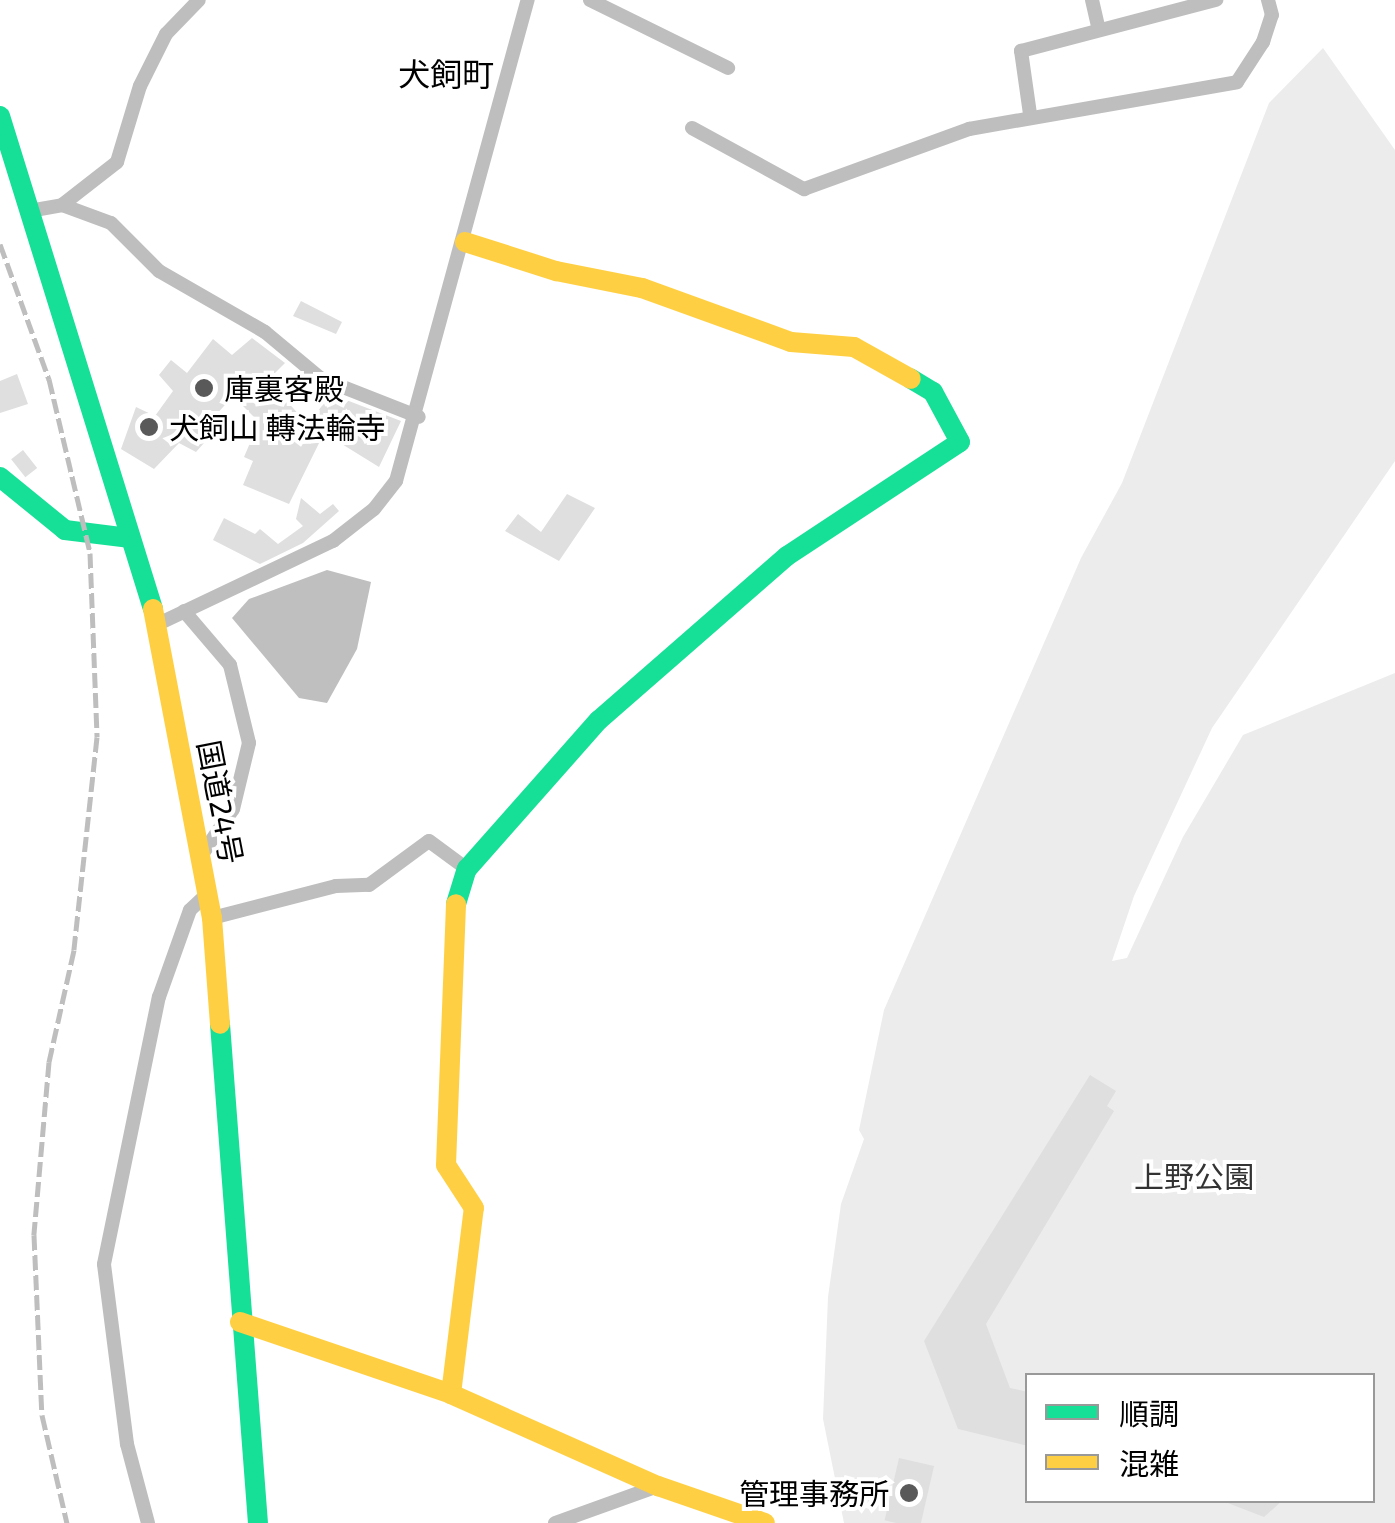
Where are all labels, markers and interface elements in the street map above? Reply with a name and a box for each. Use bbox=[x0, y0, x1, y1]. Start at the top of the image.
district label: 犬飼町 bbox=[398, 54, 494, 92]
place label: 庫裏客殿 bbox=[224, 370, 344, 406]
marker: 庫裏客殿 bbox=[193, 377, 215, 399]
place label: 犬飼山 轉法輪寺 bbox=[169, 409, 386, 445]
marker: 犬飼山 轉法輪寺 bbox=[138, 416, 160, 438]
street label: 国道24号 bbox=[191, 737, 251, 867]
park label: 上野公園 bbox=[1134, 1158, 1254, 1194]
legend bbox=[1025, 1373, 1375, 1503]
text: 順調 bbox=[1119, 1395, 1179, 1431]
text: 混雑 bbox=[1119, 1445, 1179, 1481]
place label: 管理事務所 bbox=[739, 1475, 889, 1511]
marker: 管理事務所 bbox=[898, 1482, 920, 1504]

